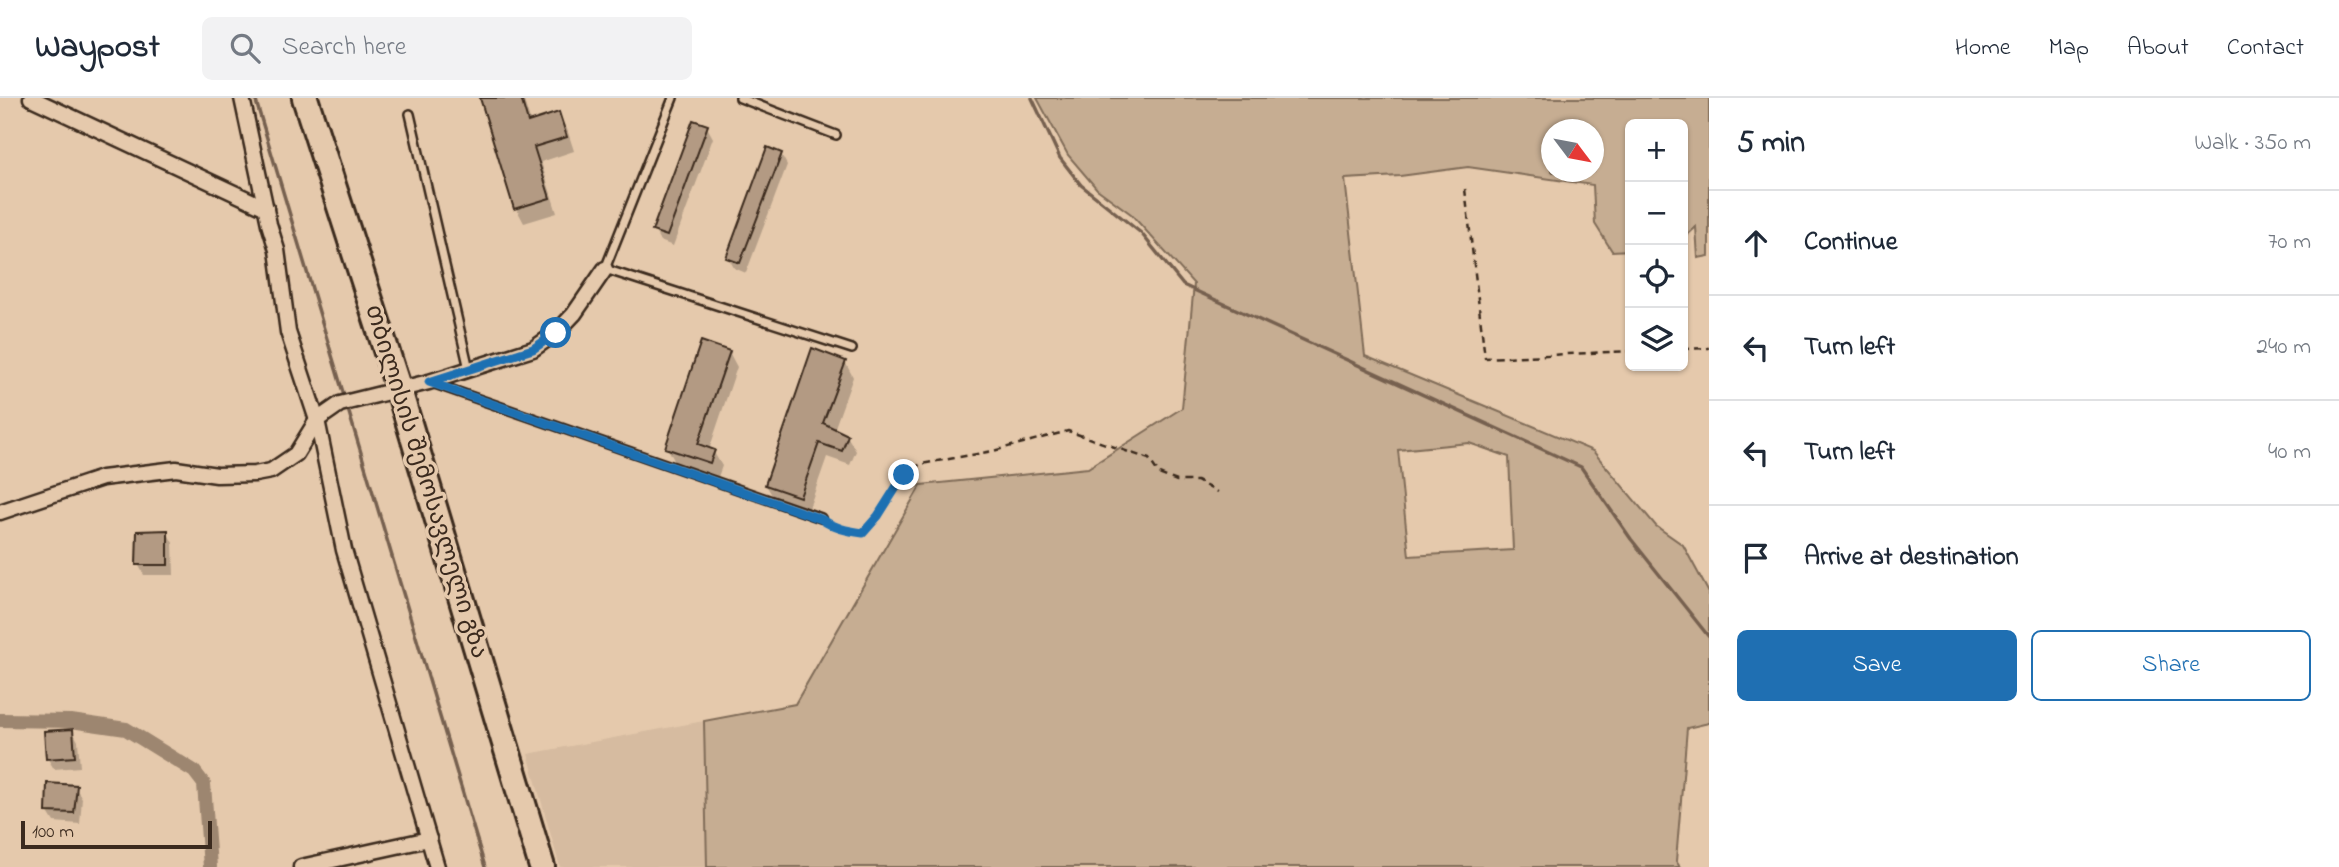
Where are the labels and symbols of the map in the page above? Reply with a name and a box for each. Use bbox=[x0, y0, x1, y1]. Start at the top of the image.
north arrow bbox=[1541, 119, 1604, 182]
street label: თბილისის შემოსავლელი გზა bbox=[354, 301, 496, 663]
route start bbox=[540, 317, 571, 348]
route end bbox=[888, 459, 919, 490]
scale bar bbox=[21, 818, 212, 850]

